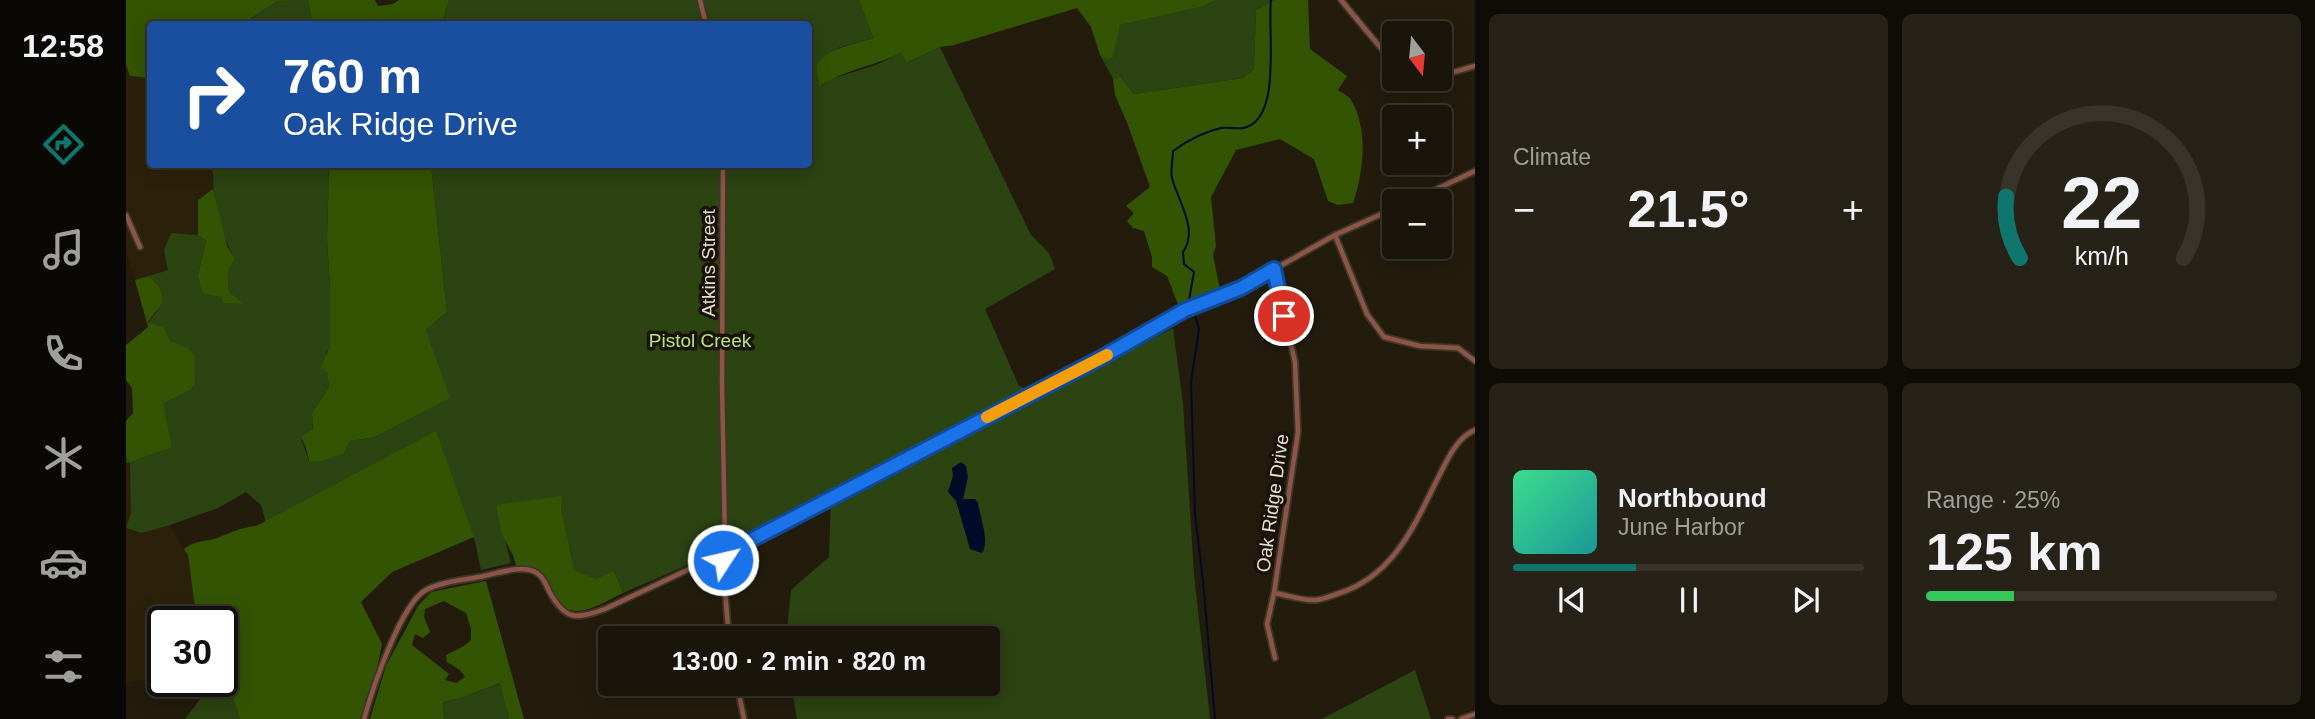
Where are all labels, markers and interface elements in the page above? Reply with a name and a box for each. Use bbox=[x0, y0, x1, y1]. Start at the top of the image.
north arrow bbox=[1382, 21, 1452, 91]
map controls bbox=[1382, 21, 1452, 259]
text: 12:58 bbox=[22, 28, 104, 64]
icon: right bbox=[168, 49, 259, 140]
text: 760 m bbox=[283, 49, 422, 103]
button: + bbox=[1382, 105, 1452, 175]
text: Oak Ridge Drive bbox=[283, 106, 518, 142]
icon: directions bbox=[39, 120, 88, 169]
text: Climate bbox=[1513, 144, 1591, 170]
text: 22 bbox=[2061, 162, 2142, 243]
text: 21.5° bbox=[1627, 180, 1750, 238]
button: − bbox=[1382, 189, 1452, 259]
text: − bbox=[1513, 189, 1535, 231]
text: + bbox=[1842, 189, 1864, 231]
street label: Atkins Street bbox=[698, 208, 719, 317]
icon: music bbox=[39, 225, 88, 274]
text: km/h bbox=[2074, 241, 2129, 269]
pin bbox=[1254, 286, 1314, 346]
icon: arrive bbox=[1265, 297, 1303, 335]
icon: phone bbox=[39, 329, 88, 378]
park label: Pistol Creek bbox=[649, 330, 752, 351]
icon: climate bbox=[39, 433, 88, 482]
street label: Oak Ridge Drive bbox=[1252, 433, 1293, 574]
text: Northbound bbox=[1618, 483, 1767, 513]
text: Range · 25% bbox=[1926, 487, 2060, 513]
text: June Harbor bbox=[1618, 514, 1745, 540]
position arrow bbox=[686, 523, 760, 597]
text: 125 km bbox=[1926, 523, 2102, 581]
icon: car bbox=[39, 538, 88, 587]
icon: previous bbox=[1553, 581, 1591, 619]
icon: pause bbox=[1670, 581, 1708, 619]
icon: next bbox=[1787, 581, 1825, 619]
speed limit sign: 30 bbox=[147, 606, 238, 697]
icon: filters bbox=[39, 642, 88, 691]
text: 13:00 · 2 min · 820 m bbox=[672, 646, 926, 676]

